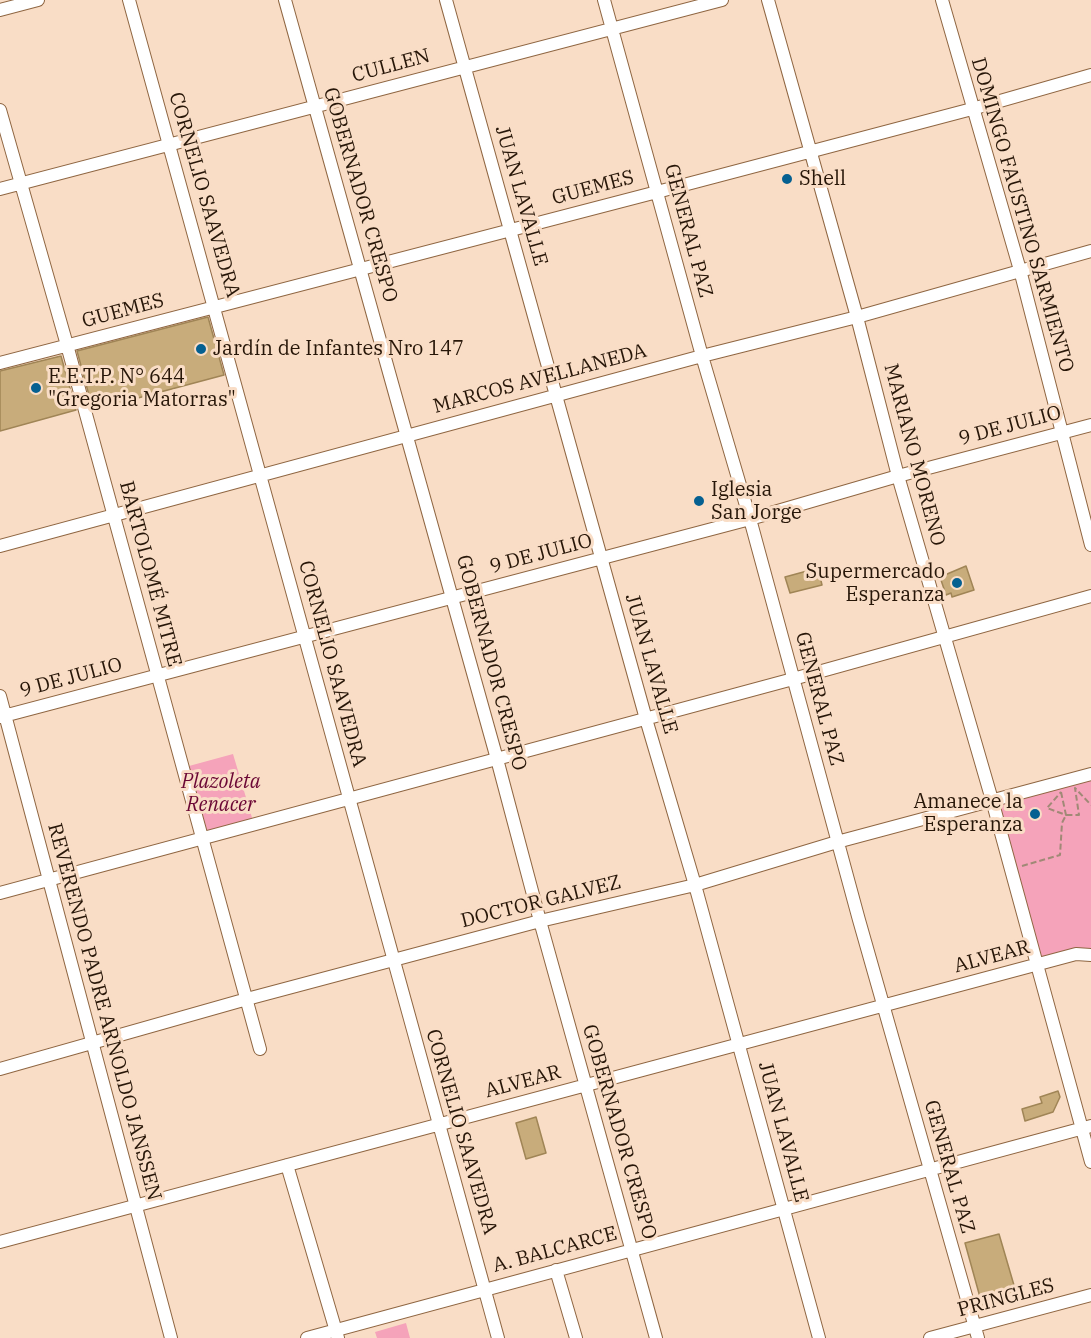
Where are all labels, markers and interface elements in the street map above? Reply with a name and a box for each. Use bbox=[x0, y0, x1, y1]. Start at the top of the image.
street label: CULLEN bbox=[349, 44, 433, 88]
street label: DOMINGO FAUSTINO SARMIENTO bbox=[965, 55, 1079, 375]
street label: GOBERNADOR CRESPO bbox=[318, 85, 402, 305]
street label: CORNELIO SAAVEDRA bbox=[163, 90, 245, 300]
street label: JUAN LAVALLE bbox=[490, 123, 552, 269]
street label: GENERAL PAZ bbox=[659, 161, 717, 301]
street label: GUEMES bbox=[549, 166, 637, 210]
place label: Shell bbox=[799, 167, 846, 191]
marker: Shell bbox=[780, 172, 794, 186]
street label: GUEMES bbox=[79, 289, 167, 333]
place label: Jardín de Infantes Nro 147 bbox=[213, 337, 464, 361]
street label: MARCOS AVELLANEDA bbox=[431, 339, 649, 419]
marker: Jardín de Infantes Nro 147 bbox=[194, 342, 208, 356]
street label: MARIANO MORENO bbox=[878, 361, 950, 549]
place label: E.E.T.P. N° 644 "Gregoria Matorras" bbox=[48, 365, 236, 412]
marker: E.E.T.P. N° 644 "Gregoria Matorras" bbox=[29, 381, 43, 395]
street label: 9 DE JULIO bbox=[956, 401, 1064, 451]
street label: BARTOLOMÉ MITRE bbox=[114, 478, 186, 670]
place label: Iglesia San Jorge bbox=[711, 478, 802, 525]
marker: Iglesia San Jorge bbox=[692, 494, 706, 508]
street label: 9 DE JULIO bbox=[487, 529, 595, 579]
street label: GOBERNADOR CRESPO bbox=[451, 552, 531, 774]
street label: CORNELIO SAAVEDRA bbox=[293, 558, 371, 770]
place label: Supermercado Esperanza bbox=[806, 560, 945, 607]
marker: Supermercado Esperanza bbox=[950, 576, 964, 590]
street label: JUAN LAVALLE bbox=[620, 591, 682, 737]
street label: GENERAL PAZ bbox=[790, 629, 848, 769]
street label: 9 DE JULIO bbox=[17, 653, 125, 703]
park label: Plazoleta Renacer bbox=[181, 770, 261, 817]
place label: Amanece la Esperanza bbox=[913, 790, 1023, 837]
marker: Amanece la Esperanza bbox=[1028, 807, 1042, 821]
street label: REVERENDO PADRE ARNOLDO JANSSEN bbox=[42, 821, 166, 1203]
street label: DOCTOR GALVEZ bbox=[458, 870, 624, 934]
street label: ALVEAR bbox=[952, 935, 1032, 979]
street label: GOBERNADOR CRESPO bbox=[577, 1022, 661, 1242]
street label: CORNELIO SAAVEDRA bbox=[420, 1027, 502, 1237]
street label: JUAN LAVALLE bbox=[753, 1059, 813, 1205]
street label: ALVEAR bbox=[483, 1060, 563, 1104]
street label: GENERAL PAZ bbox=[919, 1098, 979, 1236]
street label: A. BALCARCE bbox=[490, 1222, 620, 1278]
street label: PRINGLES bbox=[955, 1274, 1057, 1322]

